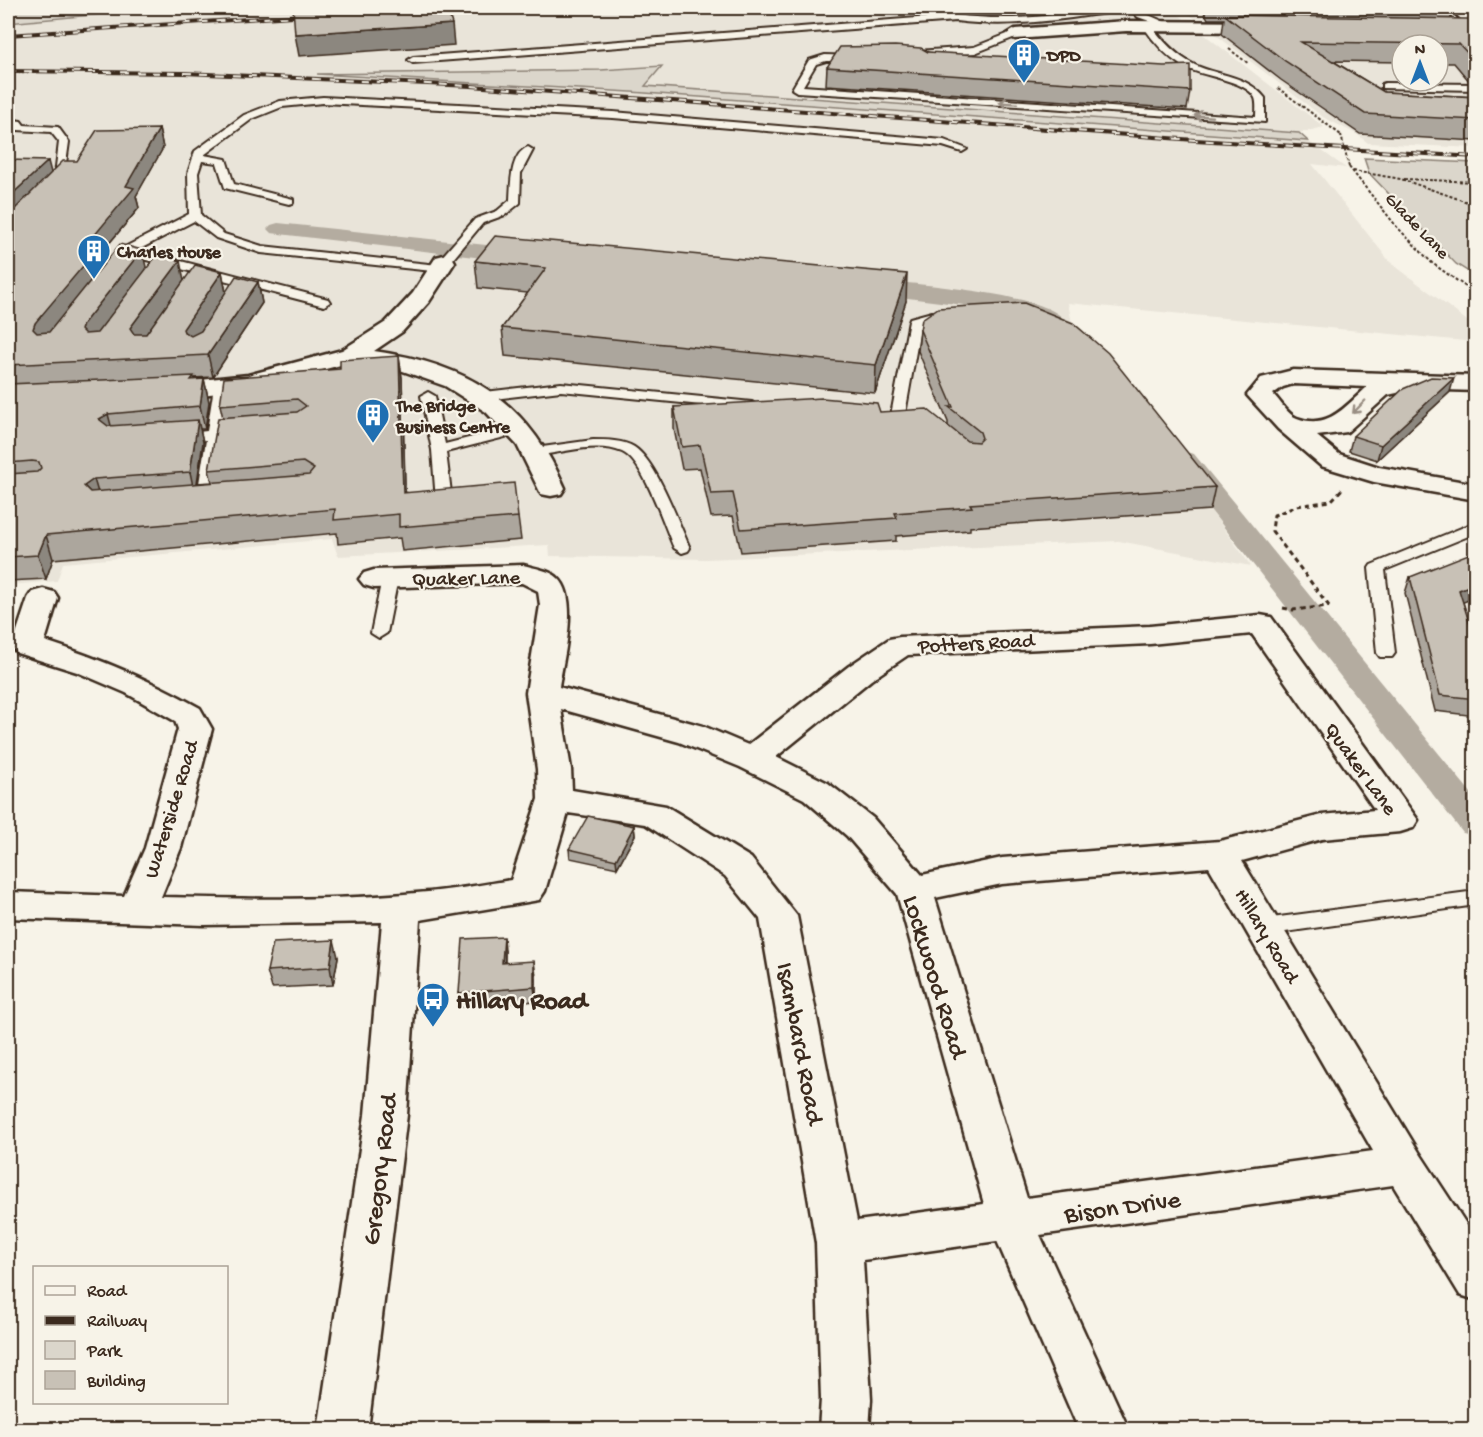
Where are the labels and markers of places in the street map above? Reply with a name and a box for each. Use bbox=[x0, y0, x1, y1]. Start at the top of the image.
building icon: DPD bbox=[1006, 37, 1042, 84]
place label: DPD bbox=[1045, 47, 1082, 68]
building icon: Charles House bbox=[76, 233, 112, 280]
place label: Charles House bbox=[116, 243, 222, 264]
building icon: The Bridge Business Centre bbox=[355, 397, 391, 444]
place label: The Bridge Business Centre bbox=[394, 397, 511, 439]
bus stop icon: Hillary Road bbox=[415, 981, 451, 1028]
place label: Hillary Road bbox=[456, 988, 590, 1019]

